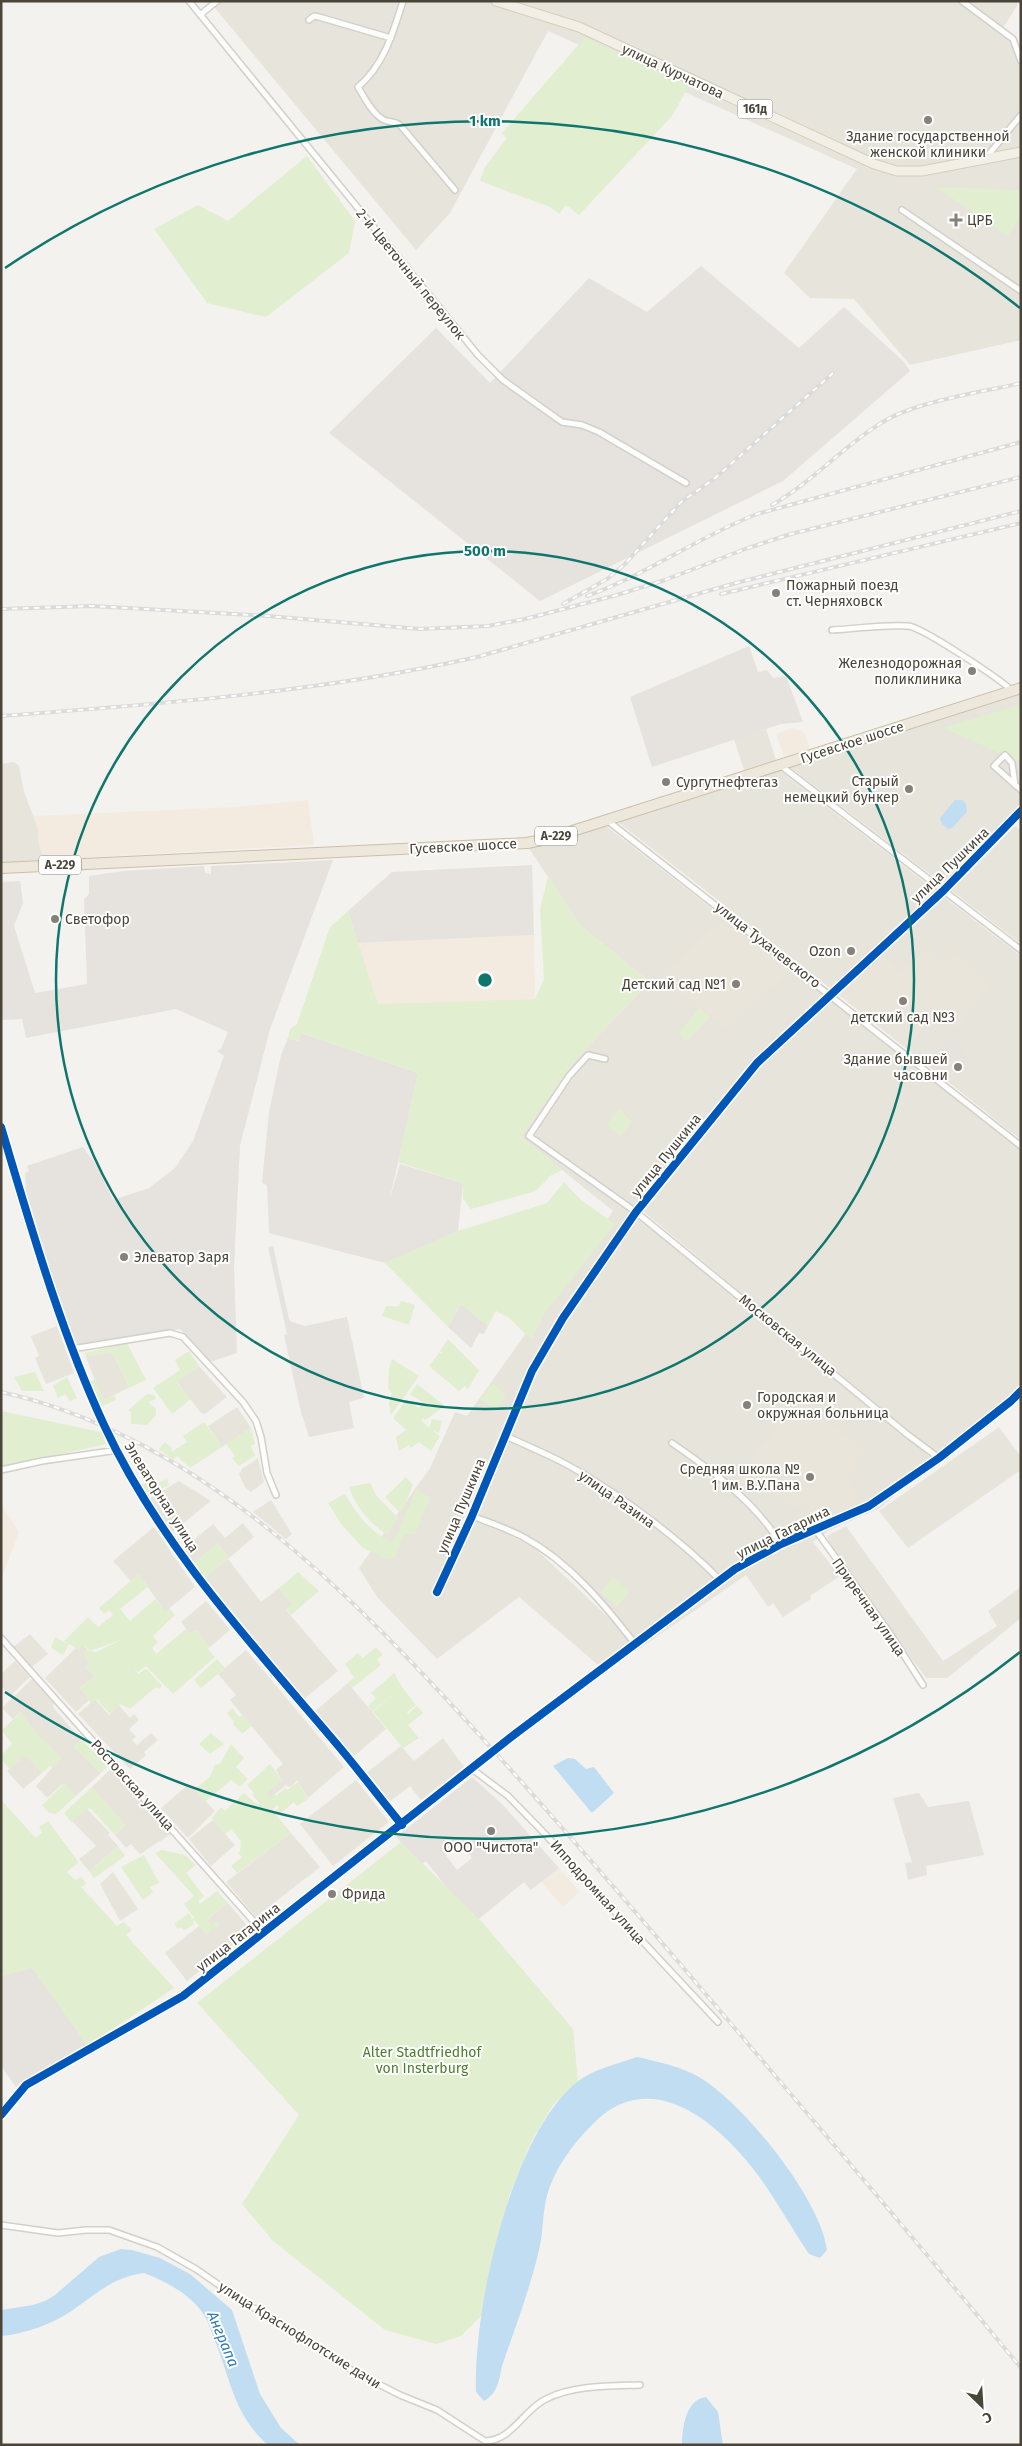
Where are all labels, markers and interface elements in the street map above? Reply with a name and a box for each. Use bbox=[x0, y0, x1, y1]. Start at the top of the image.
street label: улица Курчатова bbox=[619, 40, 727, 103]
road number: 161д bbox=[738, 100, 772, 118]
text: 1 km bbox=[469, 112, 501, 130]
marker: Здание государственной женской клиники bbox=[922, 114, 934, 126]
place label: Здание государственной женской клиники bbox=[846, 128, 1010, 161]
street label: 2-й Цветочный переулок bbox=[352, 205, 469, 344]
place label: ЦРБ bbox=[967, 212, 993, 229]
marker: ЦРБ bbox=[949, 213, 963, 227]
text: 500 m bbox=[464, 542, 506, 560]
place label: Пожарный поезд ст. Черняховск bbox=[786, 577, 899, 610]
marker: Пожарный поезд ст. Черняховск bbox=[770, 587, 782, 599]
place label: Железнодорожная поликлиника bbox=[839, 655, 962, 688]
marker: Железнодорожная поликлиника bbox=[966, 665, 978, 677]
street label: Гусевское шоссе bbox=[798, 718, 906, 767]
place label: Старый немецкий бункер bbox=[784, 773, 899, 806]
place label: Сургутнефтегаз bbox=[676, 774, 778, 791]
marker: Сургутнефтегаз bbox=[660, 776, 672, 788]
marker: Старый немецкий бункер bbox=[903, 783, 915, 795]
street label: улица Пушкина bbox=[908, 824, 993, 907]
road number: А-229 bbox=[535, 826, 577, 846]
street label: Гусевское шоссе bbox=[409, 835, 517, 858]
road number: А-229 bbox=[39, 856, 81, 874]
street label: улица Тухачевского bbox=[711, 899, 824, 992]
place label: Светофор bbox=[65, 911, 130, 928]
marker: Светофор bbox=[49, 913, 61, 925]
place label: Ozon bbox=[809, 943, 841, 960]
marker: Ozon bbox=[845, 945, 857, 957]
centre of rings bbox=[476, 971, 494, 989]
place label: Детский сад №1 bbox=[621, 976, 726, 993]
marker: Детский сад №1 bbox=[730, 978, 742, 990]
marker: детский сад №3 bbox=[897, 995, 909, 1007]
place label: детский сад №3 bbox=[851, 1009, 955, 1026]
place label: Здание бывшей часовни bbox=[844, 1051, 948, 1084]
marker: Здание бывшей часовни bbox=[952, 1061, 964, 1073]
street label: улица Пушкина bbox=[628, 1110, 705, 1200]
place label: Элеватор Заря bbox=[134, 1249, 229, 1266]
marker: Элеватор Заря bbox=[118, 1251, 130, 1263]
street label: Московская улица bbox=[735, 1291, 840, 1380]
place label: Городская и окружная больница bbox=[757, 1389, 889, 1422]
marker: Городская и окружная больница bbox=[741, 1399, 753, 1411]
street label: Элеваторная улица bbox=[121, 1439, 202, 1556]
street label: улица Пушкина bbox=[434, 1456, 489, 1556]
place label: Средняя школа № 1 им. В.У.Пана bbox=[680, 1461, 800, 1494]
street label: улица Разина bbox=[575, 1467, 658, 1532]
marker: Средняя школа № 1 им. В.У.Пана bbox=[804, 1471, 816, 1483]
street label: улица Гагарина bbox=[734, 1503, 833, 1562]
street label: Приречная улица bbox=[828, 1555, 909, 1660]
street label: Ростовская улица bbox=[87, 1736, 178, 1834]
marker: ООО "Чистота" bbox=[485, 1825, 497, 1837]
street label: Ипподромная улица bbox=[546, 1837, 649, 1948]
place label: ООО "Чистота" bbox=[444, 1839, 538, 1856]
place label: Фрида bbox=[342, 1886, 386, 1903]
marker: Фрида bbox=[326, 1888, 338, 1900]
street label: улица Гагарина bbox=[193, 1899, 284, 1975]
park label: Alter Stadtfriedhof von Insterburg bbox=[363, 2044, 483, 2077]
street label: улица Краснофлотские дачи bbox=[215, 2278, 384, 2393]
water label: Анграпа bbox=[203, 2308, 243, 2370]
north arrow bbox=[957, 2381, 1007, 2431]
text: С bbox=[980, 2408, 995, 2427]

